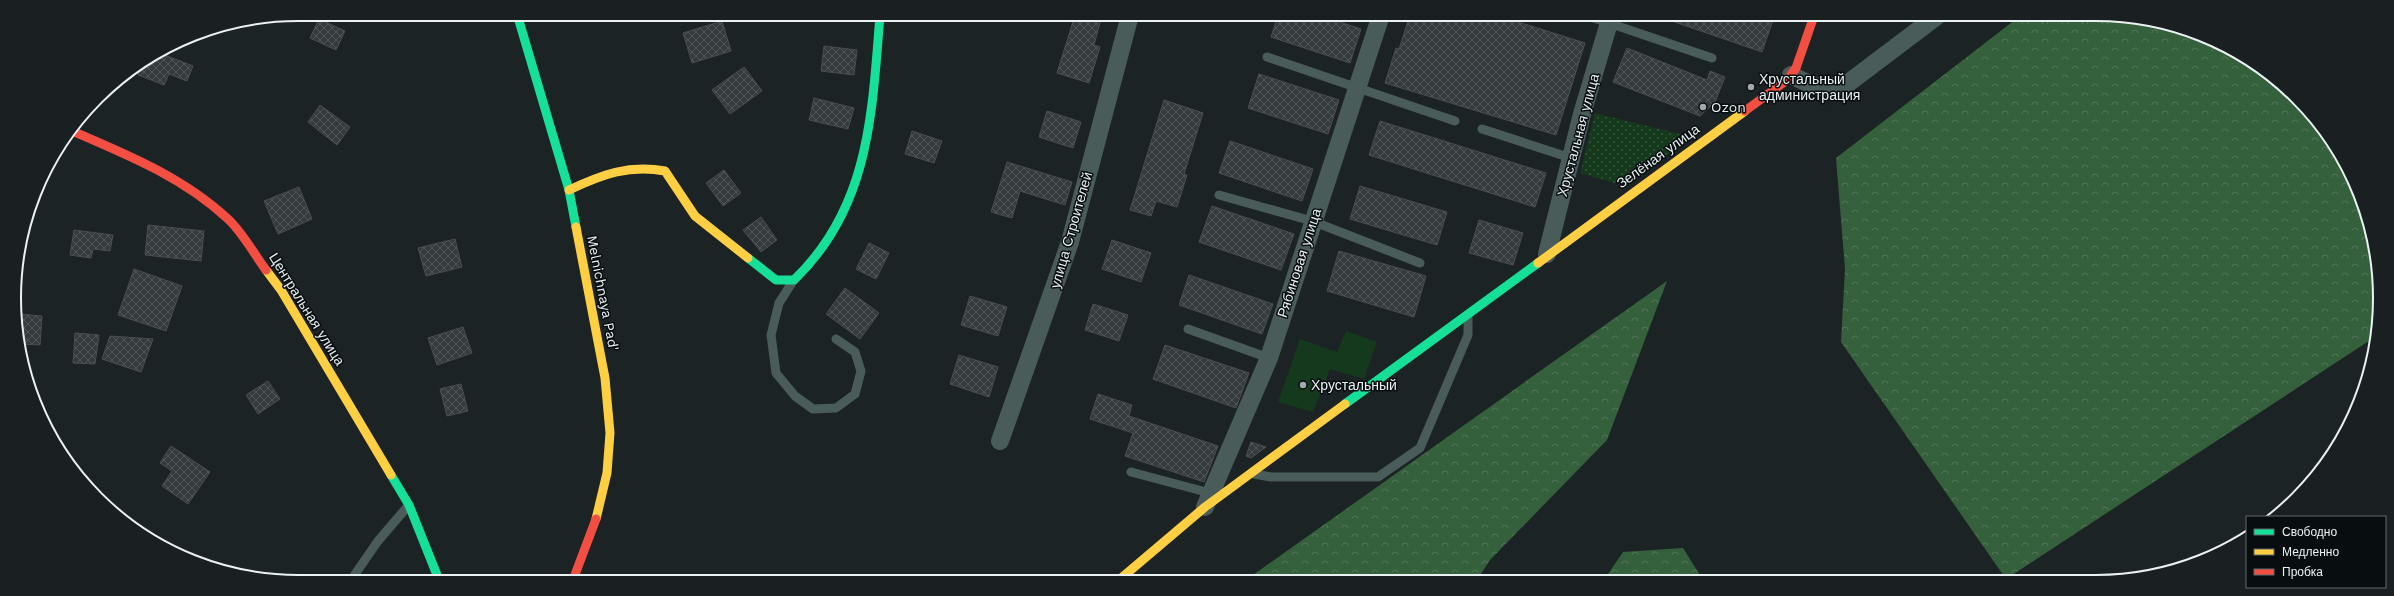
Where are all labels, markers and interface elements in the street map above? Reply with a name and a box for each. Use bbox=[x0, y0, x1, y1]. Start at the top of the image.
place label: Хрустальный администрация bbox=[1759, 71, 1860, 103]
street label: Хрустальная улица bbox=[1554, 72, 1602, 198]
marker: Хрустальный администрация bbox=[1746, 82, 1756, 92]
place label: Ozon bbox=[1711, 99, 1746, 115]
marker: Ozon bbox=[1698, 102, 1708, 112]
street label: Зелёная улица bbox=[1614, 121, 1703, 191]
street label: улица Строителей bbox=[1047, 170, 1095, 290]
street label: Рябиновая улица bbox=[1274, 206, 1324, 320]
street label: Melnichnaya Pad' bbox=[584, 234, 622, 352]
street label: Центральная улица bbox=[266, 250, 348, 368]
place label: Хрустальный bbox=[1311, 377, 1397, 393]
marker: Хрустальный bbox=[1298, 380, 1308, 390]
legend bbox=[2246, 516, 2386, 588]
text: Свободно bbox=[2282, 525, 2337, 539]
text: Медленно bbox=[2282, 545, 2339, 559]
text: Пробка bbox=[2282, 565, 2323, 579]

